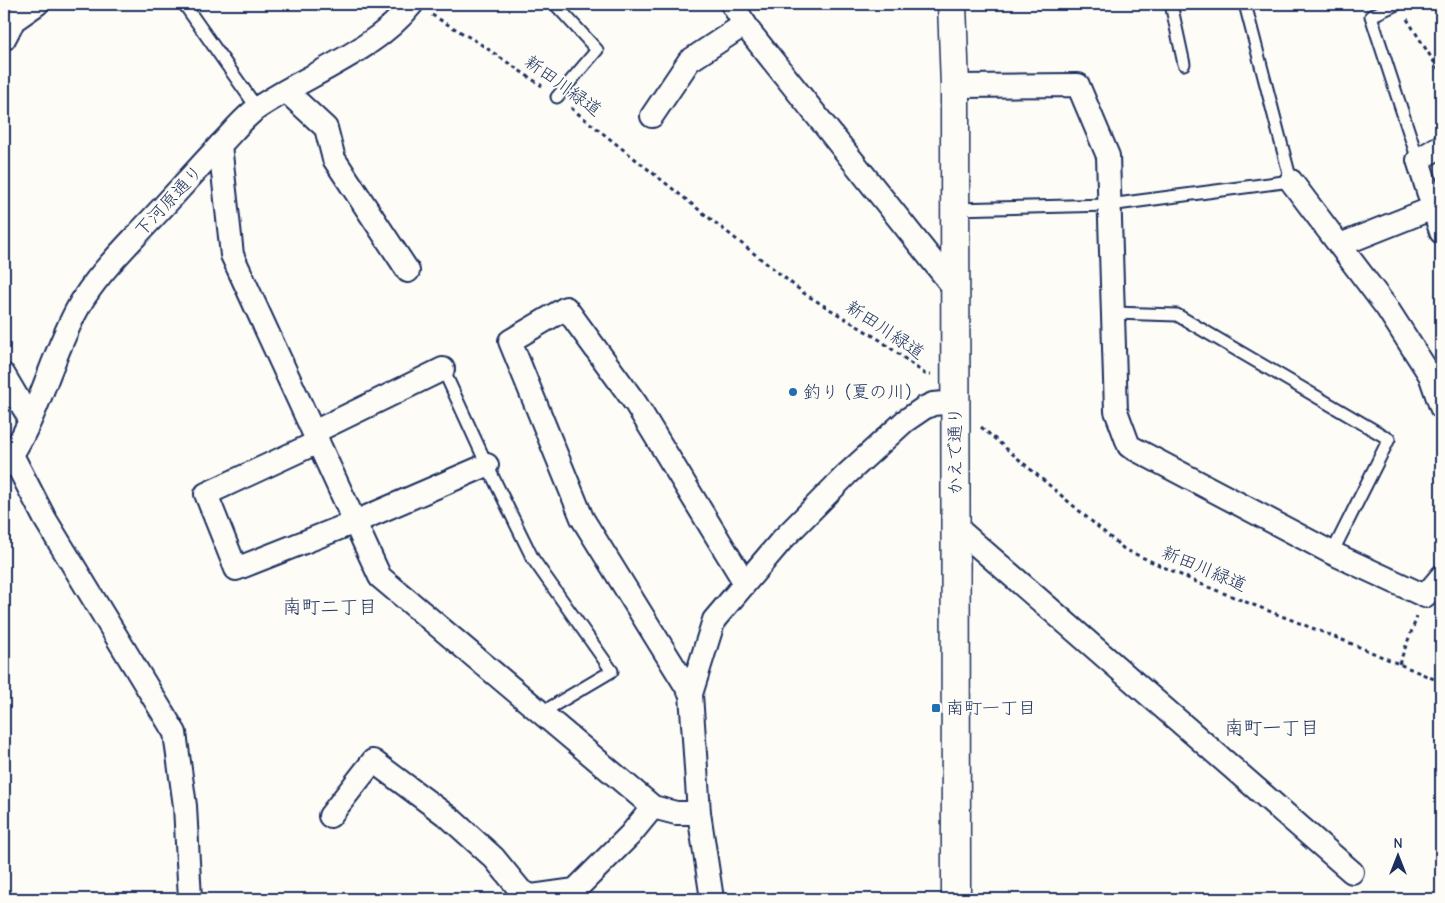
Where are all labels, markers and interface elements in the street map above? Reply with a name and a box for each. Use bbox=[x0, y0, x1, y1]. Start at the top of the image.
street label: 新田川緑道 bbox=[520, 51, 606, 121]
street label: 下河原通り bbox=[131, 161, 207, 241]
street label: 新田川緑道 bbox=[842, 296, 928, 364]
place label: 釣り (夏の川) bbox=[803, 382, 911, 403]
marker: 釣り (夏の川) bbox=[787, 386, 799, 398]
street label: かえで通り bbox=[945, 407, 966, 495]
street label: 新田川緑道 bbox=[1158, 542, 1250, 596]
district label: 南町二丁目 bbox=[282, 596, 378, 618]
place label: 南町一丁目 bbox=[946, 698, 1036, 719]
marker: 南町一丁目 bbox=[930, 702, 942, 714]
district label: 南町一丁目 bbox=[1224, 717, 1320, 739]
north arrow bbox=[1372, 830, 1422, 880]
text: N bbox=[1393, 835, 1403, 852]

